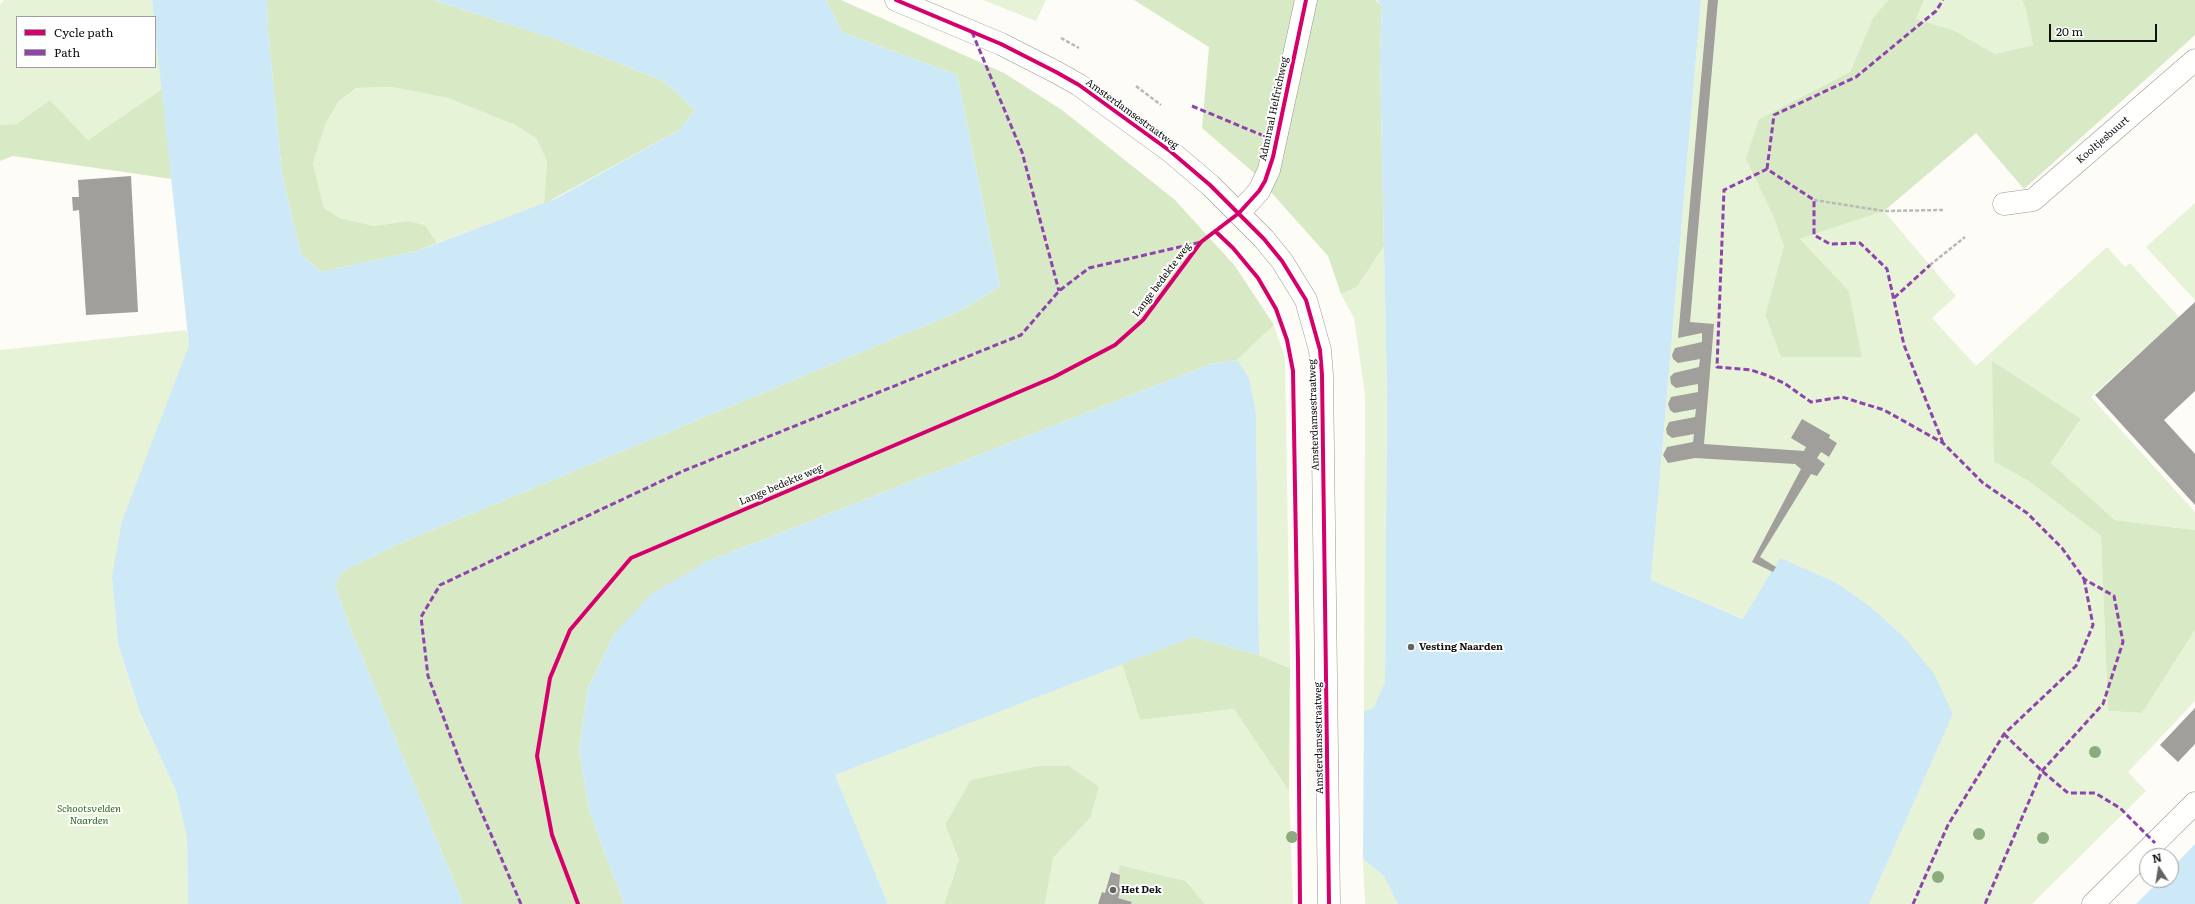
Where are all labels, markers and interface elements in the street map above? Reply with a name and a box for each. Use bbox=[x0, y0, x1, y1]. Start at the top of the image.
legend bbox=[16, 16, 156, 68]
scale bar bbox=[2051, 16, 2159, 42]
text: 20 m bbox=[2056, 22, 2083, 40]
text: Cycle path bbox=[54, 23, 114, 41]
text: Path bbox=[54, 43, 80, 61]
street label: Admiraal Helfrichweg bbox=[1257, 56, 1291, 162]
street label: Amsterdamsestraatweg bbox=[1083, 76, 1181, 152]
street label: Kooltjesbuurt bbox=[2074, 114, 2132, 166]
street label: Lange bedekte weg bbox=[1130, 241, 1194, 319]
street label: Amsterdamsestraatweg bbox=[1306, 359, 1322, 471]
street label: Lange bedekte weg bbox=[737, 462, 825, 508]
place label: Vesting Naarden bbox=[1419, 641, 1503, 653]
marker: Vesting Naarden bbox=[1406, 642, 1416, 652]
street label: Amsterdamsestraatweg bbox=[1312, 682, 1326, 794]
park label: Schootsvelden Naarden bbox=[57, 803, 121, 826]
north arrow bbox=[2139, 848, 2179, 888]
text: N bbox=[2151, 848, 2163, 866]
place label: Het Dek bbox=[1121, 884, 1161, 896]
marker: Het Dek bbox=[1108, 885, 1118, 895]

